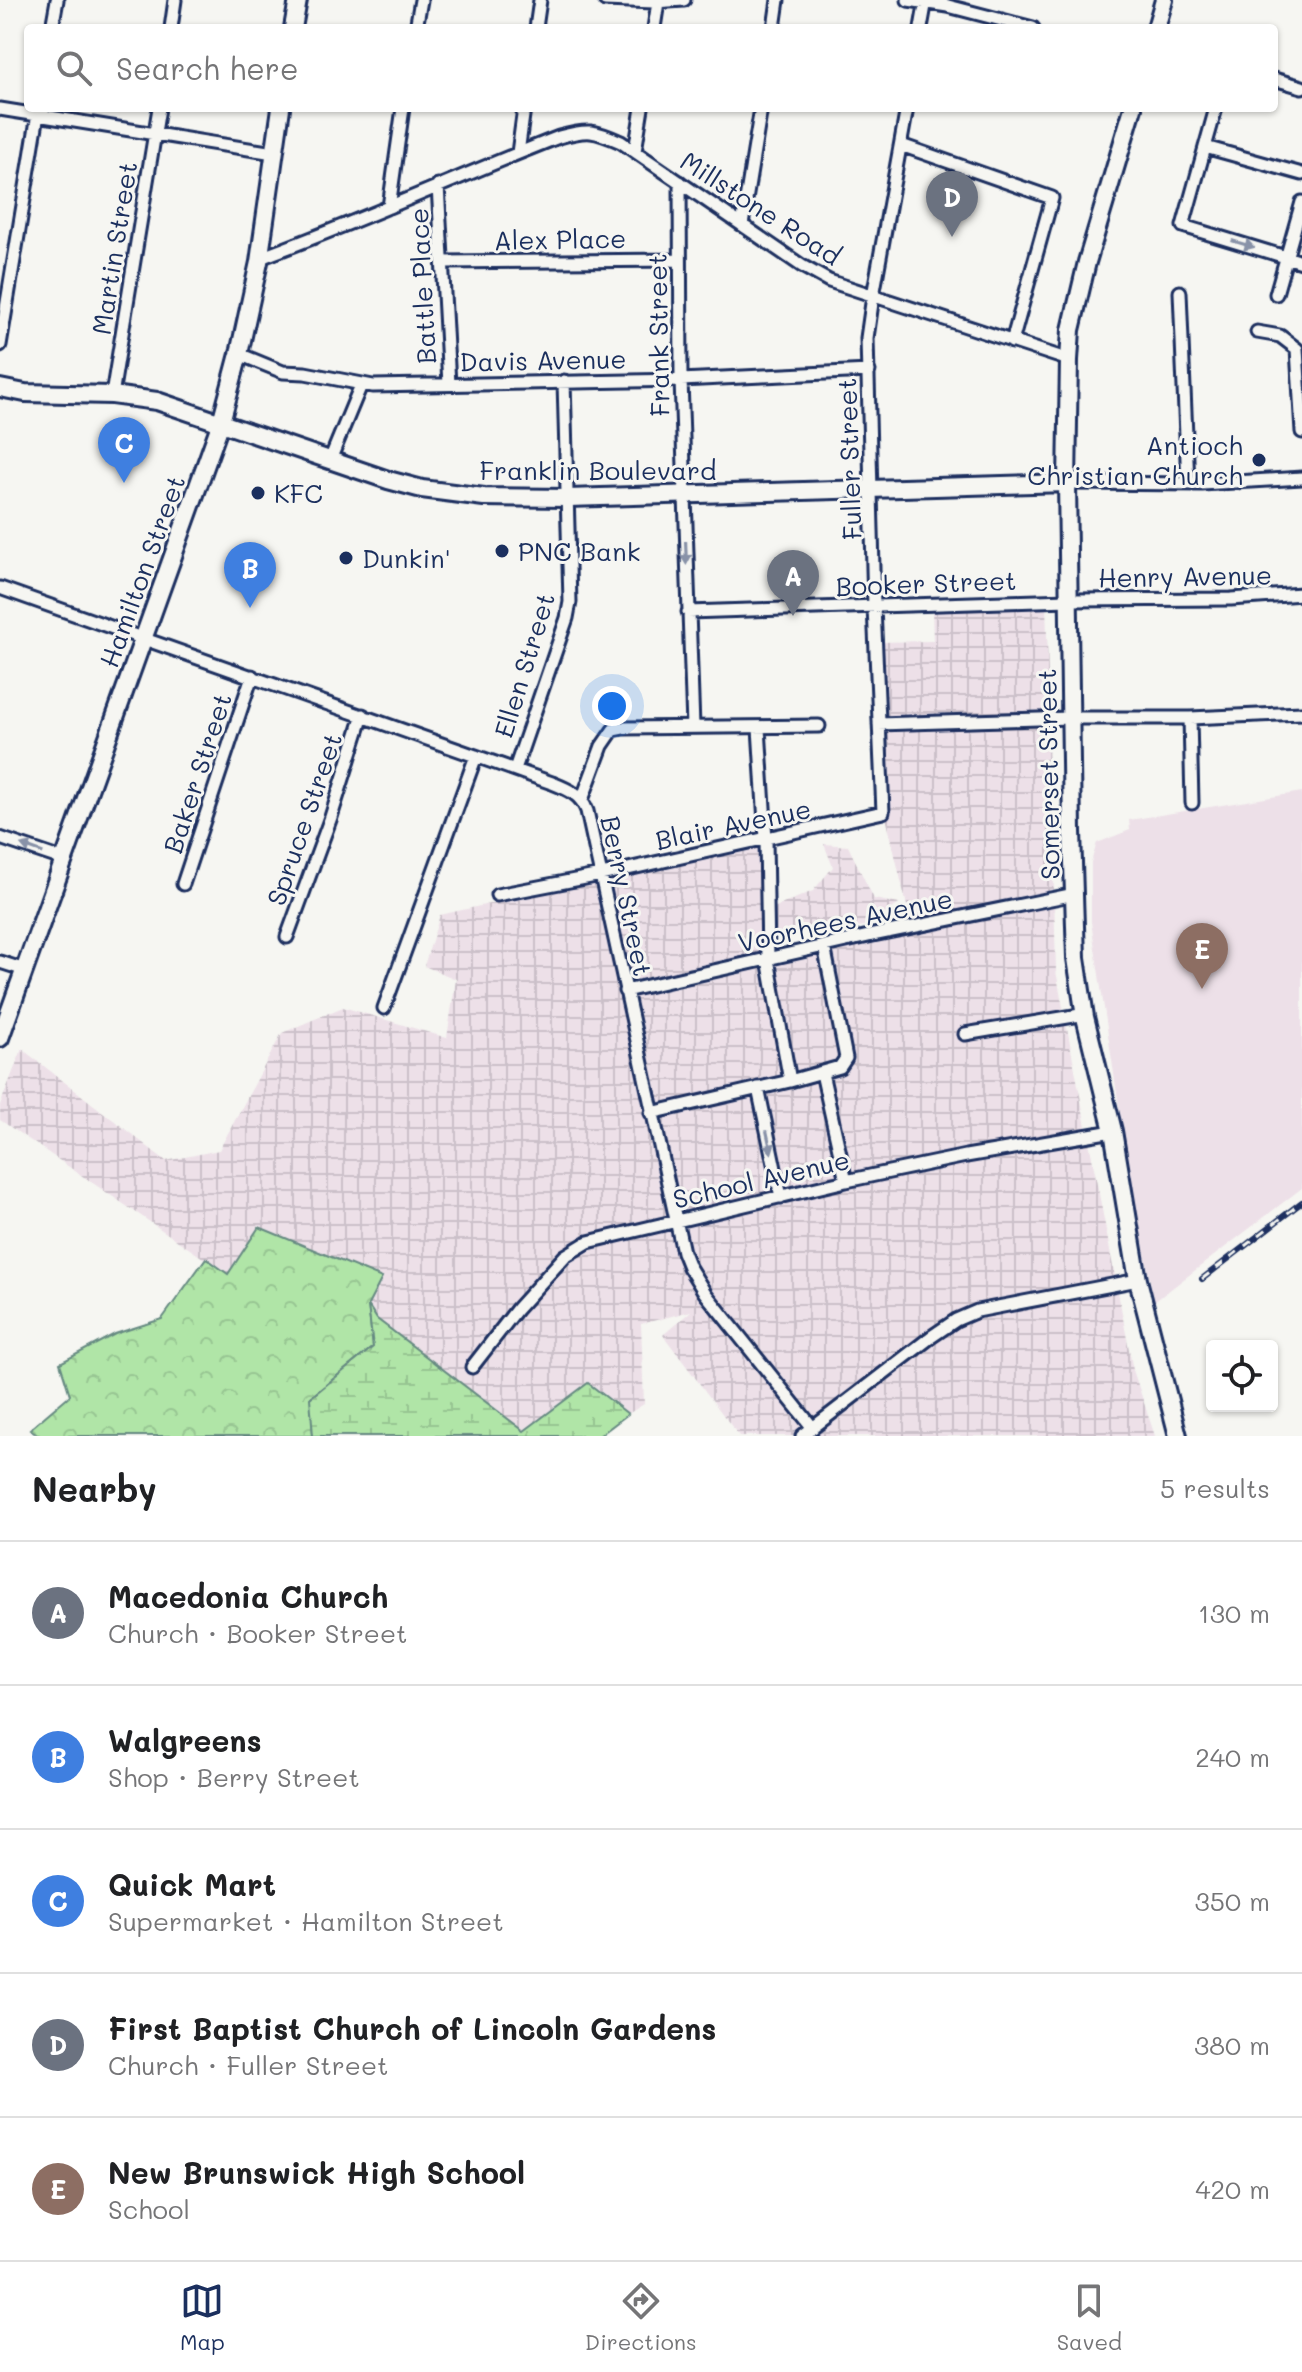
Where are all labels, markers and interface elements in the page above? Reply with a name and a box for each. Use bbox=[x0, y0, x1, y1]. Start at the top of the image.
search box bbox=[24, 24, 1278, 112]
icon: search bbox=[52, 46, 96, 90]
text: Search here bbox=[116, 48, 299, 88]
street label: Millstone Road bbox=[674, 143, 848, 273]
street label: Martin Street bbox=[84, 159, 144, 337]
pin: D bbox=[926, 171, 978, 237]
street label: Battle Place bbox=[401, 207, 443, 365]
street label: Alex Place bbox=[494, 221, 626, 257]
one-way arrow bbox=[1231, 238, 1255, 251]
street label: Frank Street bbox=[640, 253, 676, 417]
street label: Davis Avenue bbox=[459, 342, 627, 378]
street label: Fuller Street bbox=[829, 377, 869, 541]
pin: C bbox=[98, 417, 150, 483]
place label: Antioch Christian Church bbox=[1027, 428, 1243, 492]
marker: Antioch Christian Church bbox=[1250, 451, 1268, 469]
street label: Franklin Boulevard bbox=[479, 453, 717, 487]
street label: Hamilton Street bbox=[91, 470, 193, 672]
place label: KFC bbox=[274, 476, 323, 510]
marker: KFC bbox=[249, 484, 267, 502]
place label: PNC Bank bbox=[518, 534, 641, 568]
place label: Dunkin' bbox=[362, 541, 450, 575]
one-way arrow bbox=[680, 541, 693, 566]
pin: B bbox=[224, 542, 276, 608]
marker: PNC Bank bbox=[493, 542, 511, 560]
marker: Dunkin' bbox=[337, 549, 355, 567]
pin: A bbox=[767, 550, 819, 616]
street label: Henry Avenue bbox=[1098, 557, 1272, 595]
street label: Booker Street bbox=[835, 563, 1017, 603]
street label: Ellen Street bbox=[486, 589, 562, 741]
street label: Somerset Street bbox=[1029, 668, 1067, 880]
your location bbox=[592, 686, 632, 726]
street label: Baker Street bbox=[155, 689, 239, 857]
street label: Spruce Street bbox=[259, 728, 349, 910]
street label: Blair Avenue bbox=[652, 791, 814, 857]
street label: Berry Street bbox=[593, 813, 661, 979]
one-way arrow bbox=[20, 842, 44, 855]
street label: Voorhees Avenue bbox=[735, 881, 955, 959]
pin: E bbox=[1176, 923, 1228, 989]
one-way arrow bbox=[763, 1130, 776, 1155]
street label: School Avenue bbox=[669, 1142, 853, 1216]
map controls bbox=[1206, 1340, 1278, 1412]
button: locate bbox=[1206, 1340, 1278, 1412]
text: Nearby bbox=[32, 1466, 157, 1511]
text: 5 results bbox=[1160, 1471, 1270, 1505]
text: Macedonia Church bbox=[108, 1576, 388, 1616]
text: A bbox=[49, 1596, 67, 1630]
text: 130 m bbox=[1198, 1596, 1270, 1630]
text: Church · Booker Street bbox=[108, 1616, 407, 1650]
text: Walgreens bbox=[108, 1720, 262, 1760]
text: B bbox=[49, 1740, 67, 1774]
text: 240 m bbox=[1195, 1740, 1270, 1774]
text: Shop · Berry Street bbox=[108, 1760, 360, 1794]
text: Quick Mart bbox=[108, 1864, 276, 1904]
text: C bbox=[48, 1884, 68, 1918]
text: 350 m bbox=[1195, 1884, 1270, 1918]
text: Supermarket · Hamilton Street bbox=[108, 1904, 504, 1938]
text: First Baptist Church of Lincoln Gardens bbox=[108, 2008, 716, 2048]
text: D bbox=[49, 2028, 67, 2062]
text: 380 m bbox=[1194, 2028, 1270, 2062]
text: Church · Fuller Street bbox=[108, 2048, 388, 2082]
text: New Brunswick High School bbox=[108, 2152, 525, 2192]
text: E bbox=[50, 2172, 66, 2206]
text: 420 m bbox=[1195, 2172, 1270, 2206]
text: School bbox=[108, 2192, 190, 2226]
tab: Map bbox=[180, 2279, 225, 2356]
tab: Directions bbox=[585, 2279, 697, 2356]
tab: Saved bbox=[1057, 2279, 1122, 2356]

